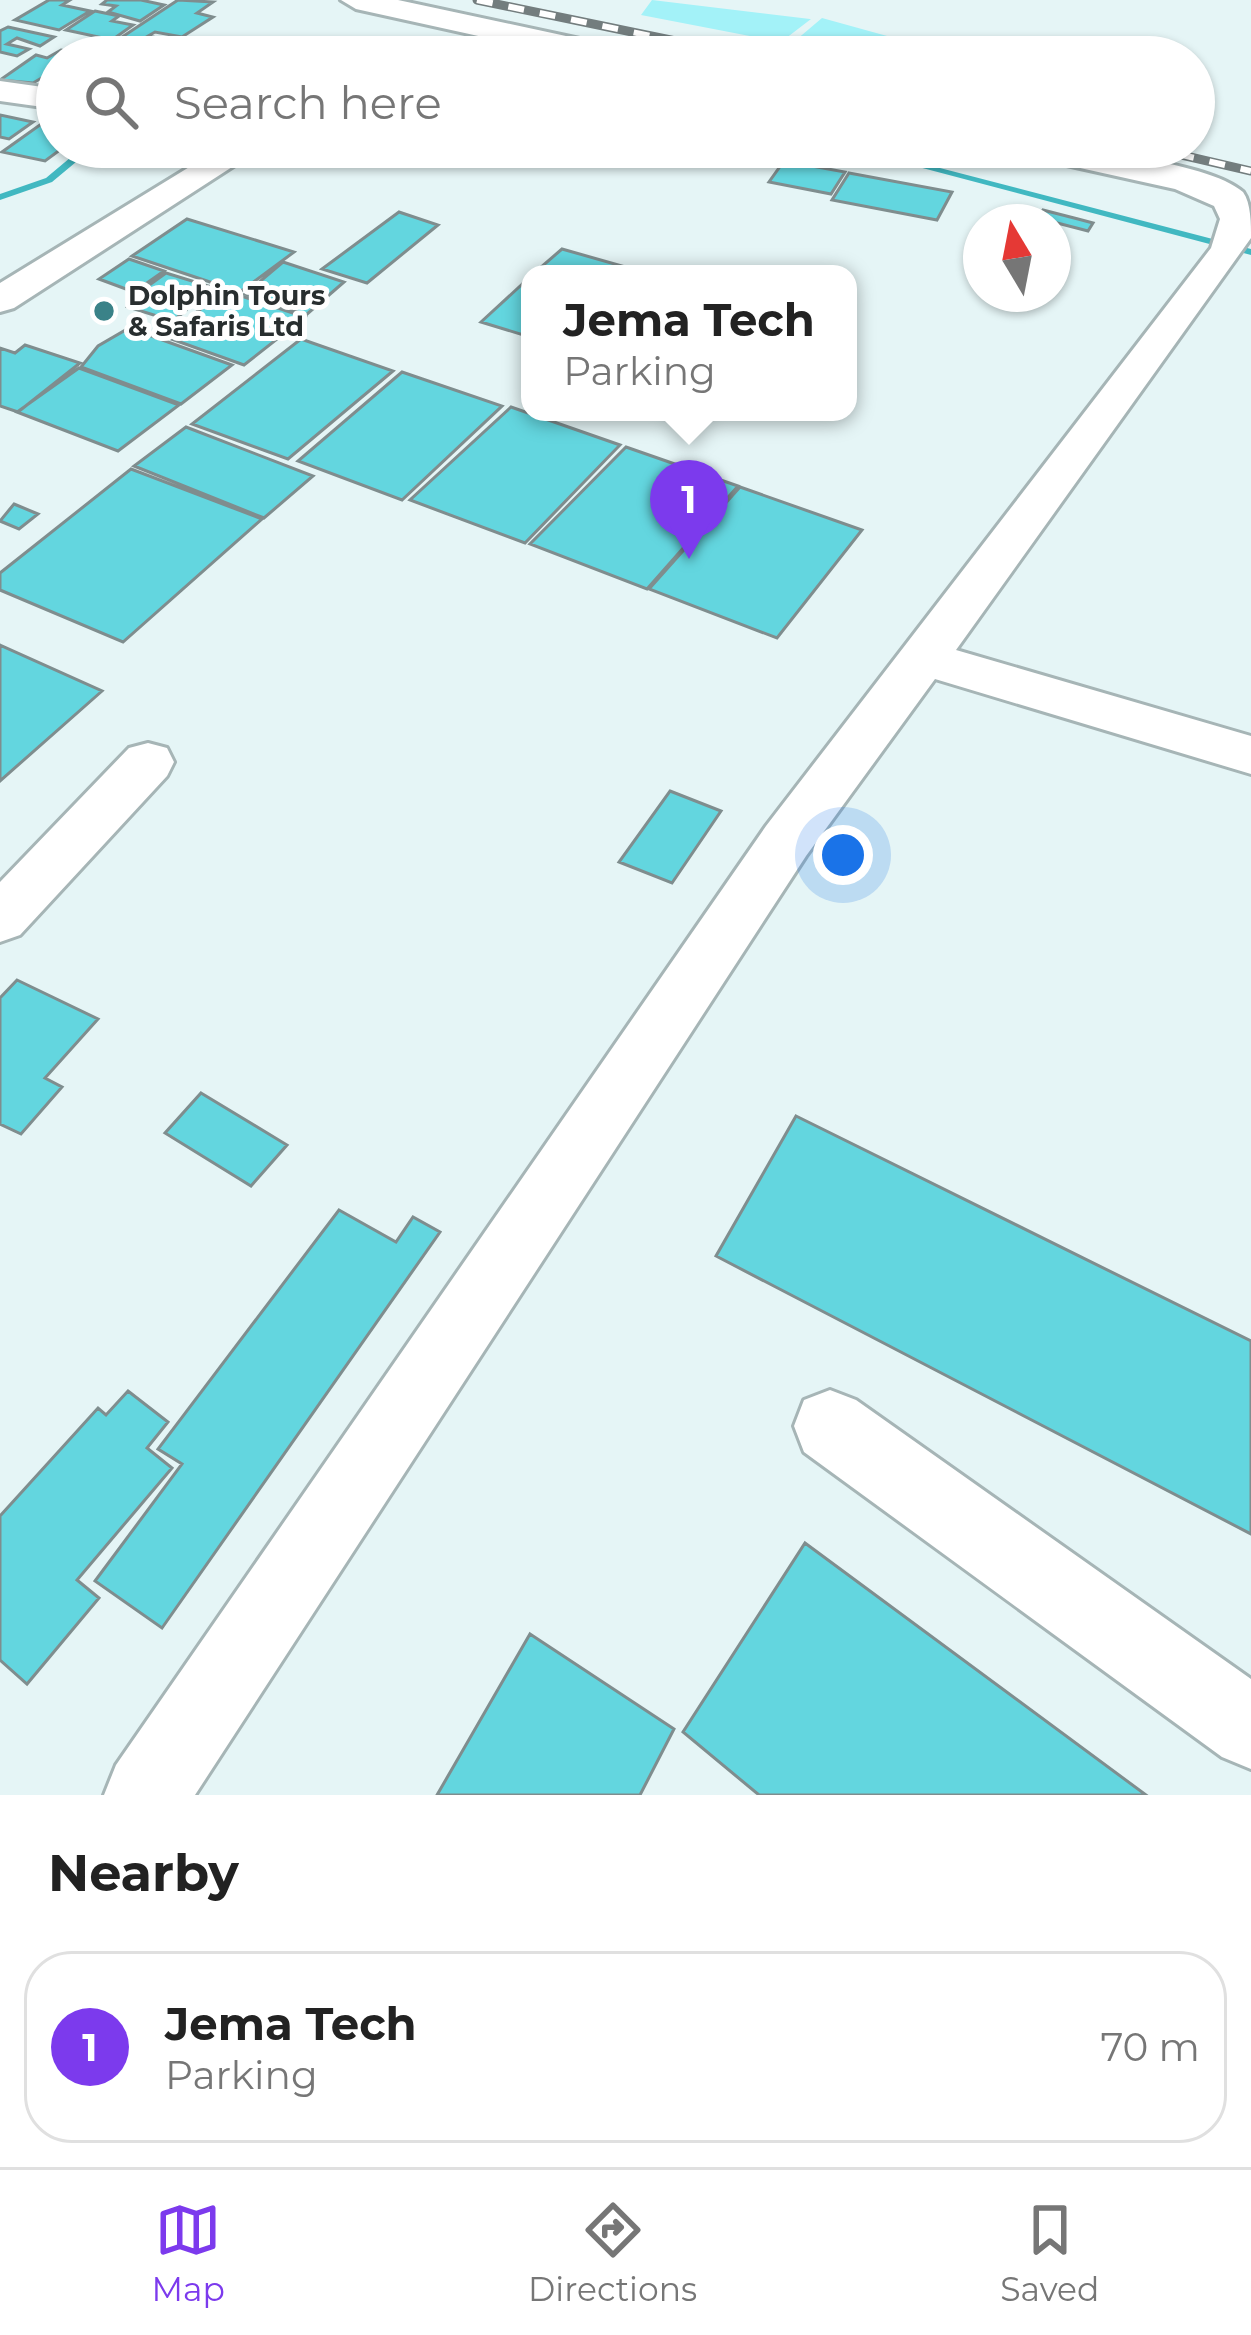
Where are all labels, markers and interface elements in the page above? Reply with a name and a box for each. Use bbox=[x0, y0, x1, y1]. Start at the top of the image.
search box bbox=[36, 36, 1215, 168]
icon: search bbox=[78, 69, 144, 135]
text: Search here bbox=[174, 75, 442, 130]
north arrow bbox=[963, 204, 1071, 312]
popup bbox=[521, 265, 857, 421]
place label: Dolphin Tours & Safaris Ltd bbox=[128, 279, 325, 343]
text: Jema Tech bbox=[563, 292, 815, 347]
marker: Dolphin Tours & Safaris Ltd bbox=[91, 298, 117, 324]
text: Parking bbox=[563, 347, 716, 395]
pin: 1 bbox=[650, 460, 728, 559]
your location bbox=[813, 825, 873, 885]
text: Nearby bbox=[48, 1842, 239, 1904]
text: Jema Tech bbox=[165, 1996, 417, 2051]
text: 1 bbox=[82, 2023, 98, 2071]
text: 70 m bbox=[1100, 2023, 1200, 2071]
text: Parking bbox=[165, 2051, 318, 2099]
tab: Map bbox=[152, 2197, 225, 2309]
tab: Directions bbox=[528, 2197, 697, 2309]
tab: Saved bbox=[1000, 2197, 1099, 2309]

